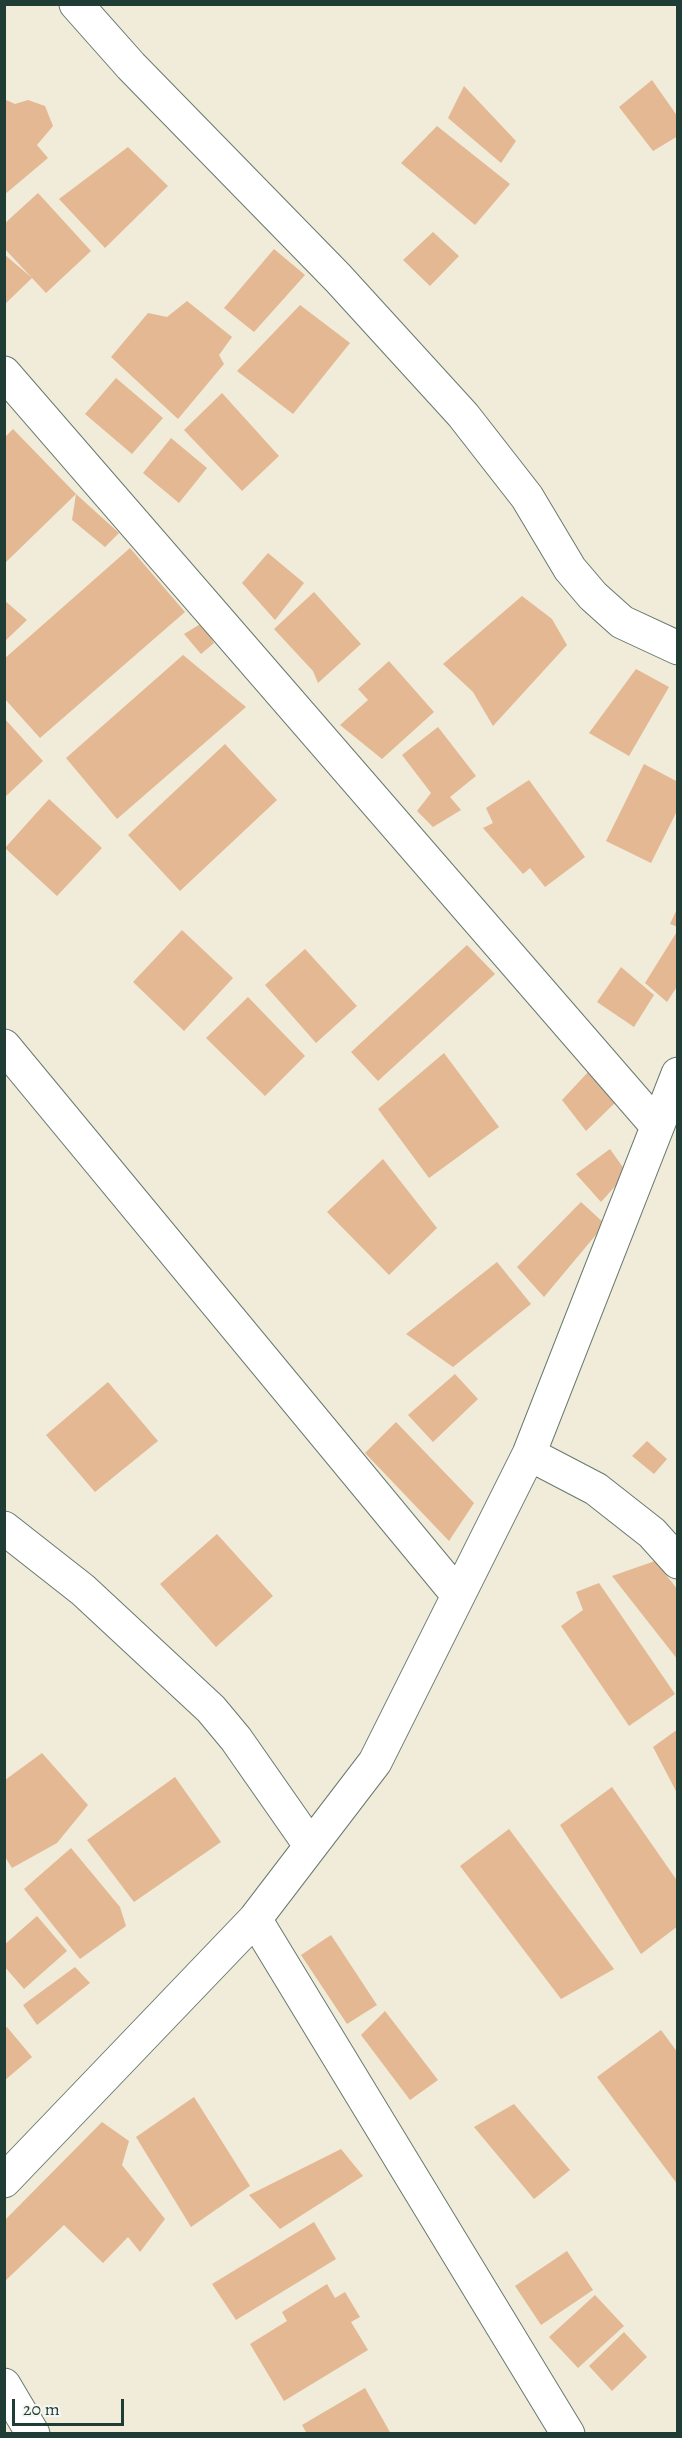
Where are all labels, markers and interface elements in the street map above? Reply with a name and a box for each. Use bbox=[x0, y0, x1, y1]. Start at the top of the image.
scale bar bbox=[15, 2387, 128, 2425]
text: 20 m bbox=[23, 2397, 60, 2421]

